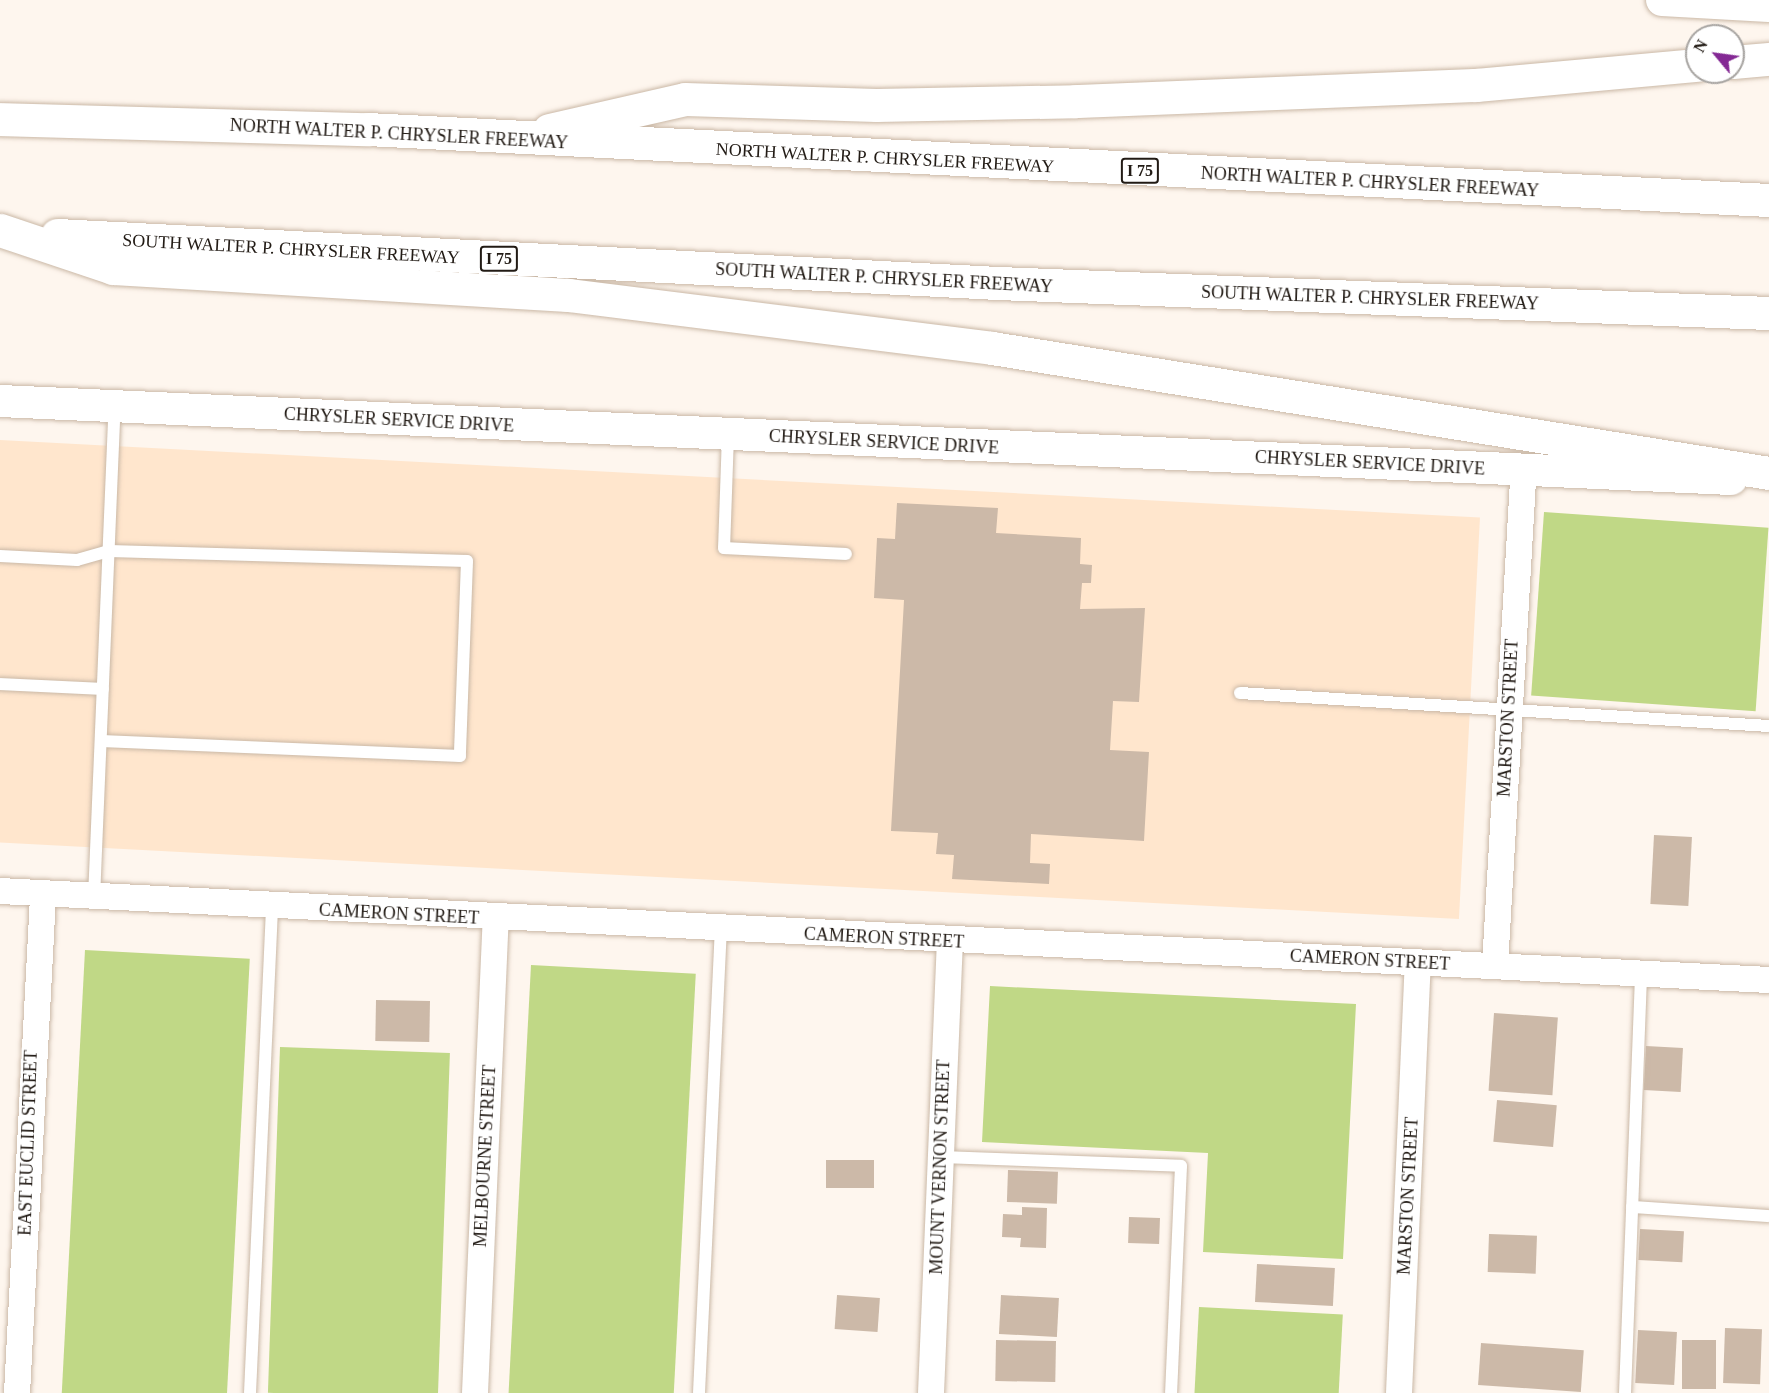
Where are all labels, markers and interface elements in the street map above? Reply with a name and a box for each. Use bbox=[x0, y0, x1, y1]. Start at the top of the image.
north arrow bbox=[1685, 24, 1745, 84]
text: N bbox=[1690, 37, 1711, 55]
street label: NORTH WALTER P. CHRYSLER FREEWAY bbox=[229, 114, 569, 154]
street label: NORTH WALTER P. CHRYSLER FREEWAY bbox=[715, 138, 1055, 178]
road number: I 75 bbox=[1120, 158, 1160, 184]
street label: NORTH WALTER P. CHRYSLER FREEWAY bbox=[1200, 162, 1540, 202]
street label: SOUTH WALTER P. CHRYSLER FREEWAY bbox=[122, 229, 460, 269]
road number: I 75 bbox=[480, 246, 518, 272]
street label: SOUTH WALTER P. CHRYSLER FREEWAY bbox=[715, 258, 1053, 298]
street label: SOUTH WALTER P. CHRYSLER FREEWAY bbox=[1201, 281, 1539, 315]
street label: CHRYSLER SERVICE DRIVE bbox=[283, 403, 515, 437]
street label: CHRYSLER SERVICE DRIVE bbox=[768, 425, 1000, 459]
street label: CHRYSLER SERVICE DRIVE bbox=[1254, 446, 1486, 480]
street label: MARSTON STREET bbox=[1493, 638, 1523, 798]
street label: CAMERON STREET bbox=[318, 899, 480, 929]
street label: CAMERON STREET bbox=[803, 923, 965, 953]
street label: CAMERON STREET bbox=[1289, 945, 1451, 975]
street label: EAST EUCLID STREET bbox=[14, 1050, 42, 1236]
street label: MOUNT VERNON STREET bbox=[925, 1059, 955, 1275]
street label: MELBOURNE STREET bbox=[469, 1064, 501, 1248]
street label: MARSTON STREET bbox=[1393, 1116, 1423, 1276]

